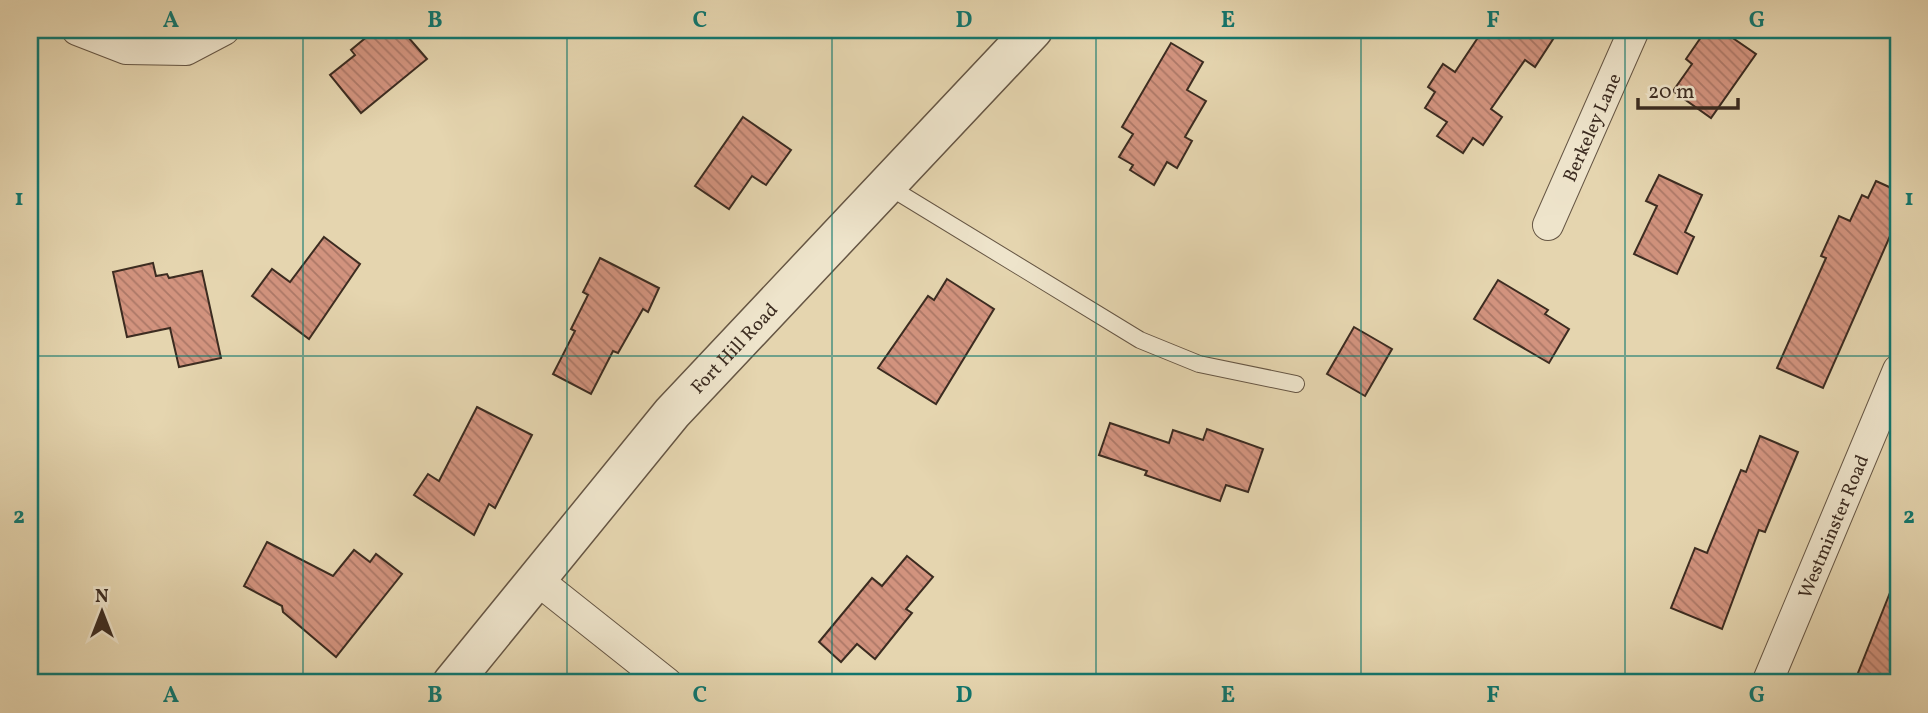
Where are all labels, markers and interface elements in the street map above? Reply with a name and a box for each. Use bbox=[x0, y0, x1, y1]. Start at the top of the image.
text: A bbox=[163, 5, 179, 37]
text: B bbox=[427, 5, 443, 37]
text: C bbox=[693, 5, 707, 37]
text: D bbox=[956, 5, 973, 37]
text: E bbox=[1221, 5, 1235, 37]
text: F bbox=[1486, 5, 1500, 37]
text: G bbox=[1749, 5, 1765, 37]
scale bar bbox=[1638, 66, 1737, 110]
street label: Berkeley Lane bbox=[1558, 69, 1628, 186]
text: 20 m bbox=[1648, 78, 1694, 107]
text: 1 bbox=[14, 183, 24, 215]
text: 1 bbox=[1904, 183, 1914, 215]
street label: Fort Hill Road bbox=[686, 298, 784, 400]
street label: Westminster Road bbox=[1793, 451, 1876, 603]
text: 2 bbox=[13, 501, 25, 533]
text: 2 bbox=[1903, 501, 1915, 533]
north arrow bbox=[66, 576, 136, 646]
text: N bbox=[95, 584, 109, 610]
text: A bbox=[163, 680, 179, 712]
text: B bbox=[427, 680, 443, 712]
text: C bbox=[693, 680, 707, 712]
text: D bbox=[956, 680, 973, 712]
text: E bbox=[1221, 680, 1235, 712]
text: F bbox=[1486, 680, 1500, 712]
text: G bbox=[1749, 680, 1765, 712]

